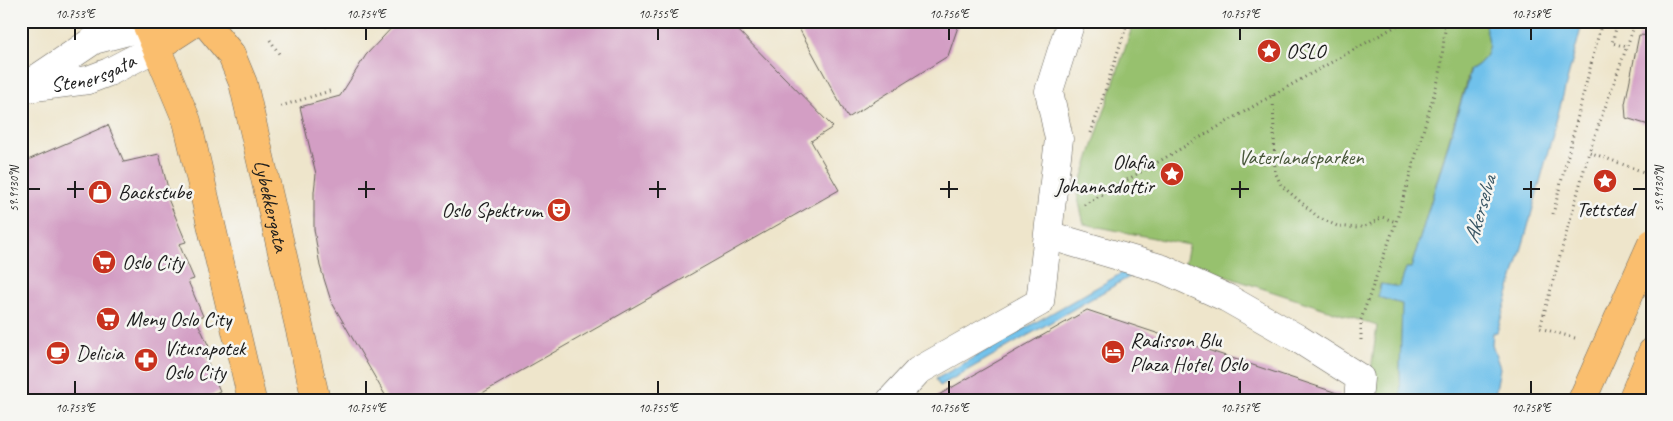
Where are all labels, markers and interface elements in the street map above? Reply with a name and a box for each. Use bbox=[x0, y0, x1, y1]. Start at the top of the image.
text: 10.753°E bbox=[55, 6, 96, 22]
text: 10.754°E bbox=[346, 6, 387, 22]
text: 10.755°E bbox=[638, 6, 679, 22]
text: 10.756°E bbox=[929, 6, 970, 22]
text: 10.757°E bbox=[1220, 6, 1261, 22]
text: 10.758°E bbox=[1511, 6, 1552, 22]
place icon: OSLO bbox=[1256, 38, 1282, 64]
place label: OSLO bbox=[1286, 38, 1328, 64]
street label: Stenersgata bbox=[49, 47, 141, 98]
park label: Vaterlandsparken bbox=[1238, 144, 1364, 170]
place label: Olafia Johannsdottir bbox=[1054, 149, 1156, 199]
street label: Lybekkergata bbox=[248, 157, 295, 256]
place icon: Olafia Johannsdottir bbox=[1159, 161, 1185, 187]
text: 59.9130°N bbox=[6, 165, 22, 212]
text: 59.9130°N bbox=[1651, 165, 1667, 212]
place icon: Tettsted bbox=[1592, 168, 1618, 194]
water label: Akerselva bbox=[1457, 169, 1504, 246]
shop icon: Backstube bbox=[87, 179, 113, 205]
place label: Backstube bbox=[118, 179, 192, 205]
place label: Tettsted bbox=[1576, 196, 1638, 222]
place label: Oslo Spektrum bbox=[441, 197, 544, 223]
theatre icon: Oslo Spektrum bbox=[546, 197, 572, 223]
supermarket icon: Oslo City bbox=[91, 249, 117, 275]
place label: Oslo City bbox=[122, 249, 186, 275]
supermarket icon: Meny Oslo City bbox=[95, 306, 121, 332]
place label: Meny Oslo City bbox=[126, 306, 233, 332]
place label: Radisson Blu Plaza Hotel, Oslo bbox=[1130, 327, 1249, 377]
place label: Vitusapotek Oslo City bbox=[164, 335, 247, 385]
hotel icon: Radisson Blu Plaza Hotel, Oslo bbox=[1100, 339, 1126, 365]
cafe icon: Delicia bbox=[45, 340, 71, 366]
place label: Delicia bbox=[76, 340, 125, 366]
pharmacy icon: Vitusapotek Oslo City bbox=[133, 347, 159, 373]
text: 10.753°E bbox=[55, 400, 96, 416]
text: 10.754°E bbox=[346, 400, 387, 416]
text: 10.755°E bbox=[638, 400, 679, 416]
text: 10.756°E bbox=[929, 400, 970, 416]
text: 10.757°E bbox=[1220, 400, 1261, 416]
text: 10.758°E bbox=[1511, 400, 1552, 416]

